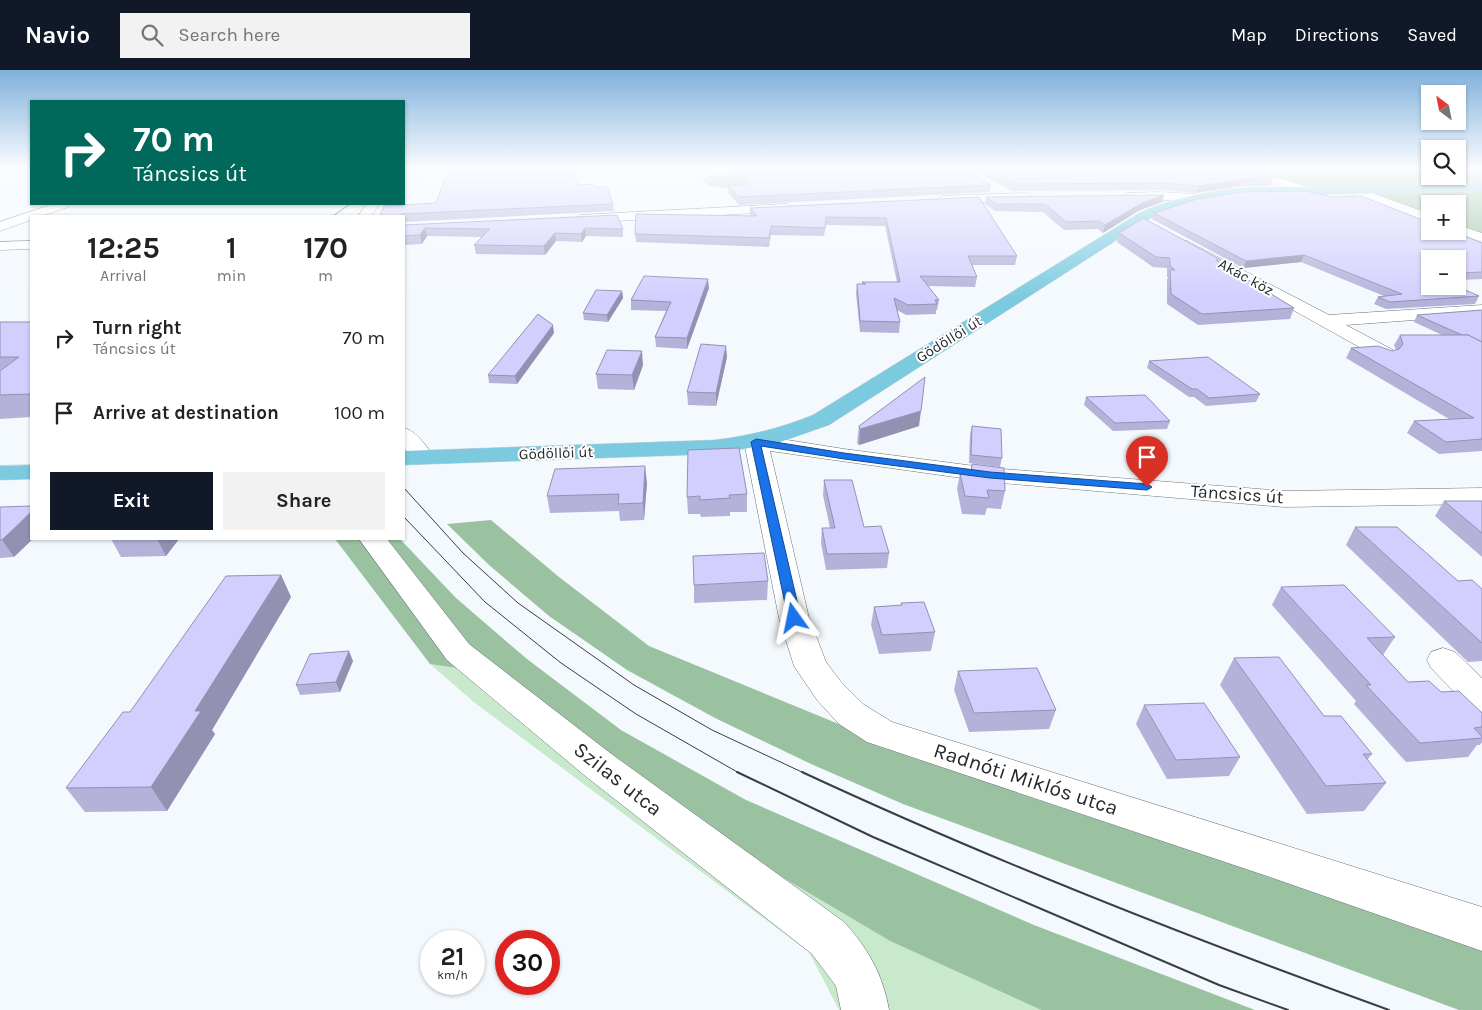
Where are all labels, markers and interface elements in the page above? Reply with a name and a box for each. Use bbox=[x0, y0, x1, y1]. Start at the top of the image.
search box bbox=[120, 13, 470, 58]
text: Navio bbox=[25, 21, 90, 49]
icon: search bbox=[138, 21, 166, 49]
text: Search here bbox=[178, 24, 280, 46]
text: Map bbox=[1231, 24, 1267, 46]
text: Directions bbox=[1295, 24, 1379, 46]
text: Saved bbox=[1407, 24, 1457, 46]
north arrow bbox=[1421, 85, 1466, 130]
map controls bbox=[1421, 85, 1466, 295]
text: 70 m bbox=[133, 119, 215, 160]
icon: right bbox=[50, 120, 115, 185]
button: search bbox=[1421, 140, 1466, 185]
text: Táncsics út bbox=[133, 161, 247, 187]
button: + bbox=[1421, 195, 1466, 240]
text: 12:25 bbox=[87, 230, 160, 266]
text: 1 bbox=[226, 230, 237, 266]
text: 170 bbox=[303, 230, 348, 266]
button: − bbox=[1421, 250, 1466, 295]
street label: Akác köz bbox=[1215, 254, 1277, 300]
text: Arrival bbox=[100, 266, 147, 285]
text: min bbox=[217, 266, 246, 285]
text: m bbox=[318, 266, 333, 285]
street label: Gödöllői út bbox=[913, 311, 986, 366]
text: Turn right bbox=[93, 317, 182, 339]
icon: right bbox=[50, 324, 78, 352]
text: 70 m bbox=[343, 327, 385, 349]
text: Táncsics út bbox=[93, 339, 176, 358]
icon: arrive bbox=[50, 399, 78, 427]
text: Arrive at destination bbox=[93, 402, 279, 424]
text: 100 m bbox=[334, 402, 385, 424]
pin bbox=[1126, 436, 1168, 487]
street label: Gödöllői út bbox=[519, 443, 594, 463]
icon: arrive bbox=[1133, 443, 1161, 471]
button: Exit bbox=[50, 472, 213, 530]
button: Share bbox=[223, 472, 385, 530]
street label: Táncsics út bbox=[1190, 480, 1284, 508]
position arrow bbox=[767, 591, 819, 643]
street label: Szilas utca bbox=[569, 737, 667, 821]
street label: Radnóti Miklós utca bbox=[931, 738, 1121, 820]
speed limit sign: 30 bbox=[495, 930, 560, 995]
text: 21 bbox=[440, 942, 465, 971]
text: km/h bbox=[437, 968, 468, 982]

